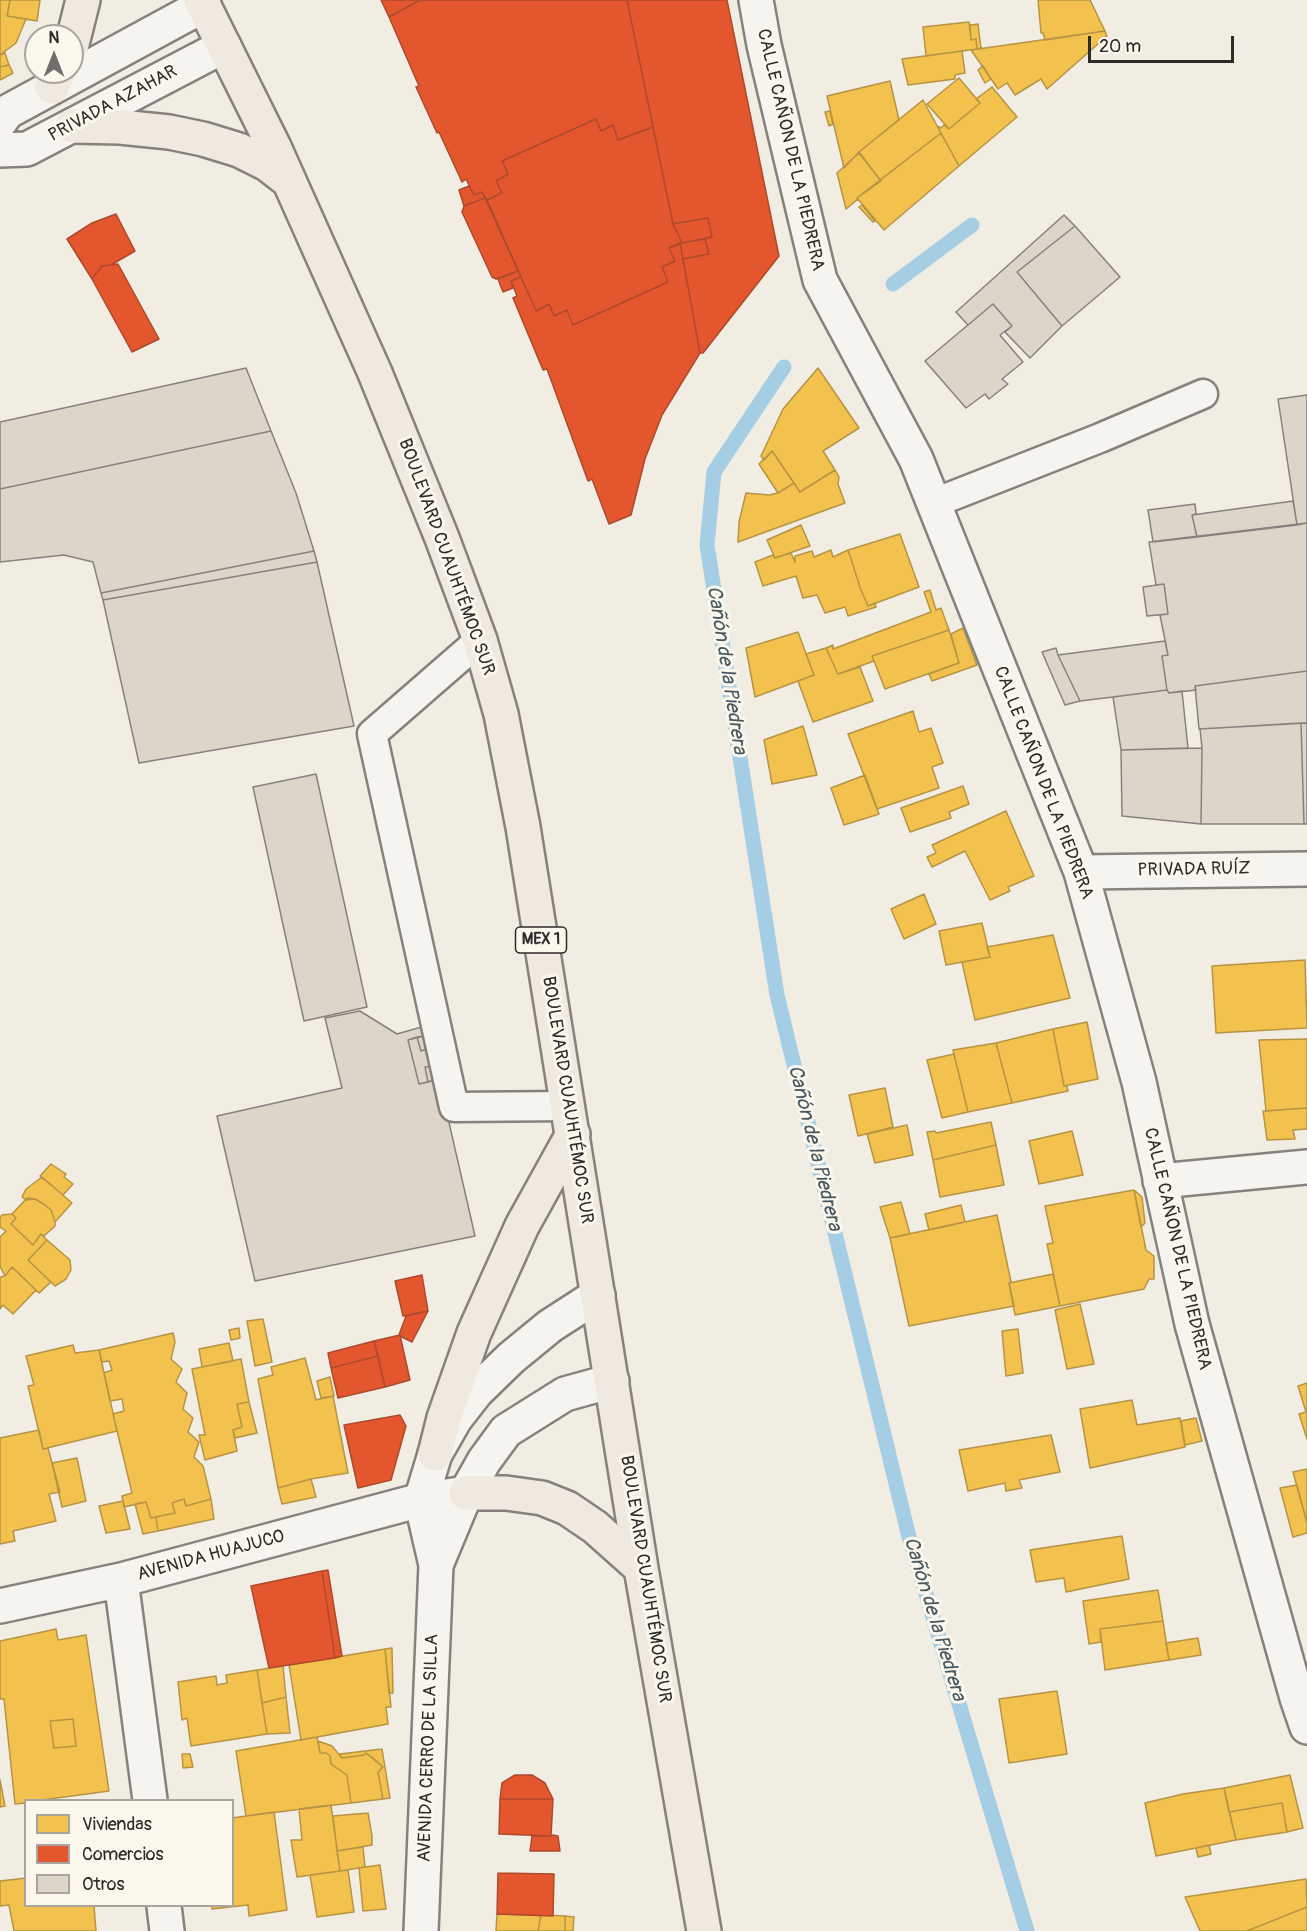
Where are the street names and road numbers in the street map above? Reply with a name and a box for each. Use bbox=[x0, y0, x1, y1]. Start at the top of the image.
street label: CALLE CAÑON DE LA PIEDRERA bbox=[752, 27, 828, 273]
street label: PRIVADA AZAHAR bbox=[45, 61, 181, 147]
street label: BOULEVARD CUAUHTÉMOC SUR bbox=[393, 436, 499, 678]
street label: CALLE CAÑON DE LA PIEDRERA bbox=[989, 663, 1097, 903]
street label: PRIVADA RUÍZ bbox=[1137, 858, 1251, 882]
road number: MEX 1 bbox=[516, 927, 566, 953]
street label: BOULEVARD CUAUHTÉMOC SUR bbox=[537, 975, 597, 1225]
street label: CALLE CAÑON DE LA PIEDRERA bbox=[1139, 1126, 1215, 1372]
street label: BOULEVARD CUAUHTÉMOC SUR bbox=[615, 1454, 675, 1704]
street label: AVENIDA HUAJUCO bbox=[135, 1526, 287, 1586]
street label: AVENIDA CERRO DE LA SILLA bbox=[414, 1633, 444, 1863]

